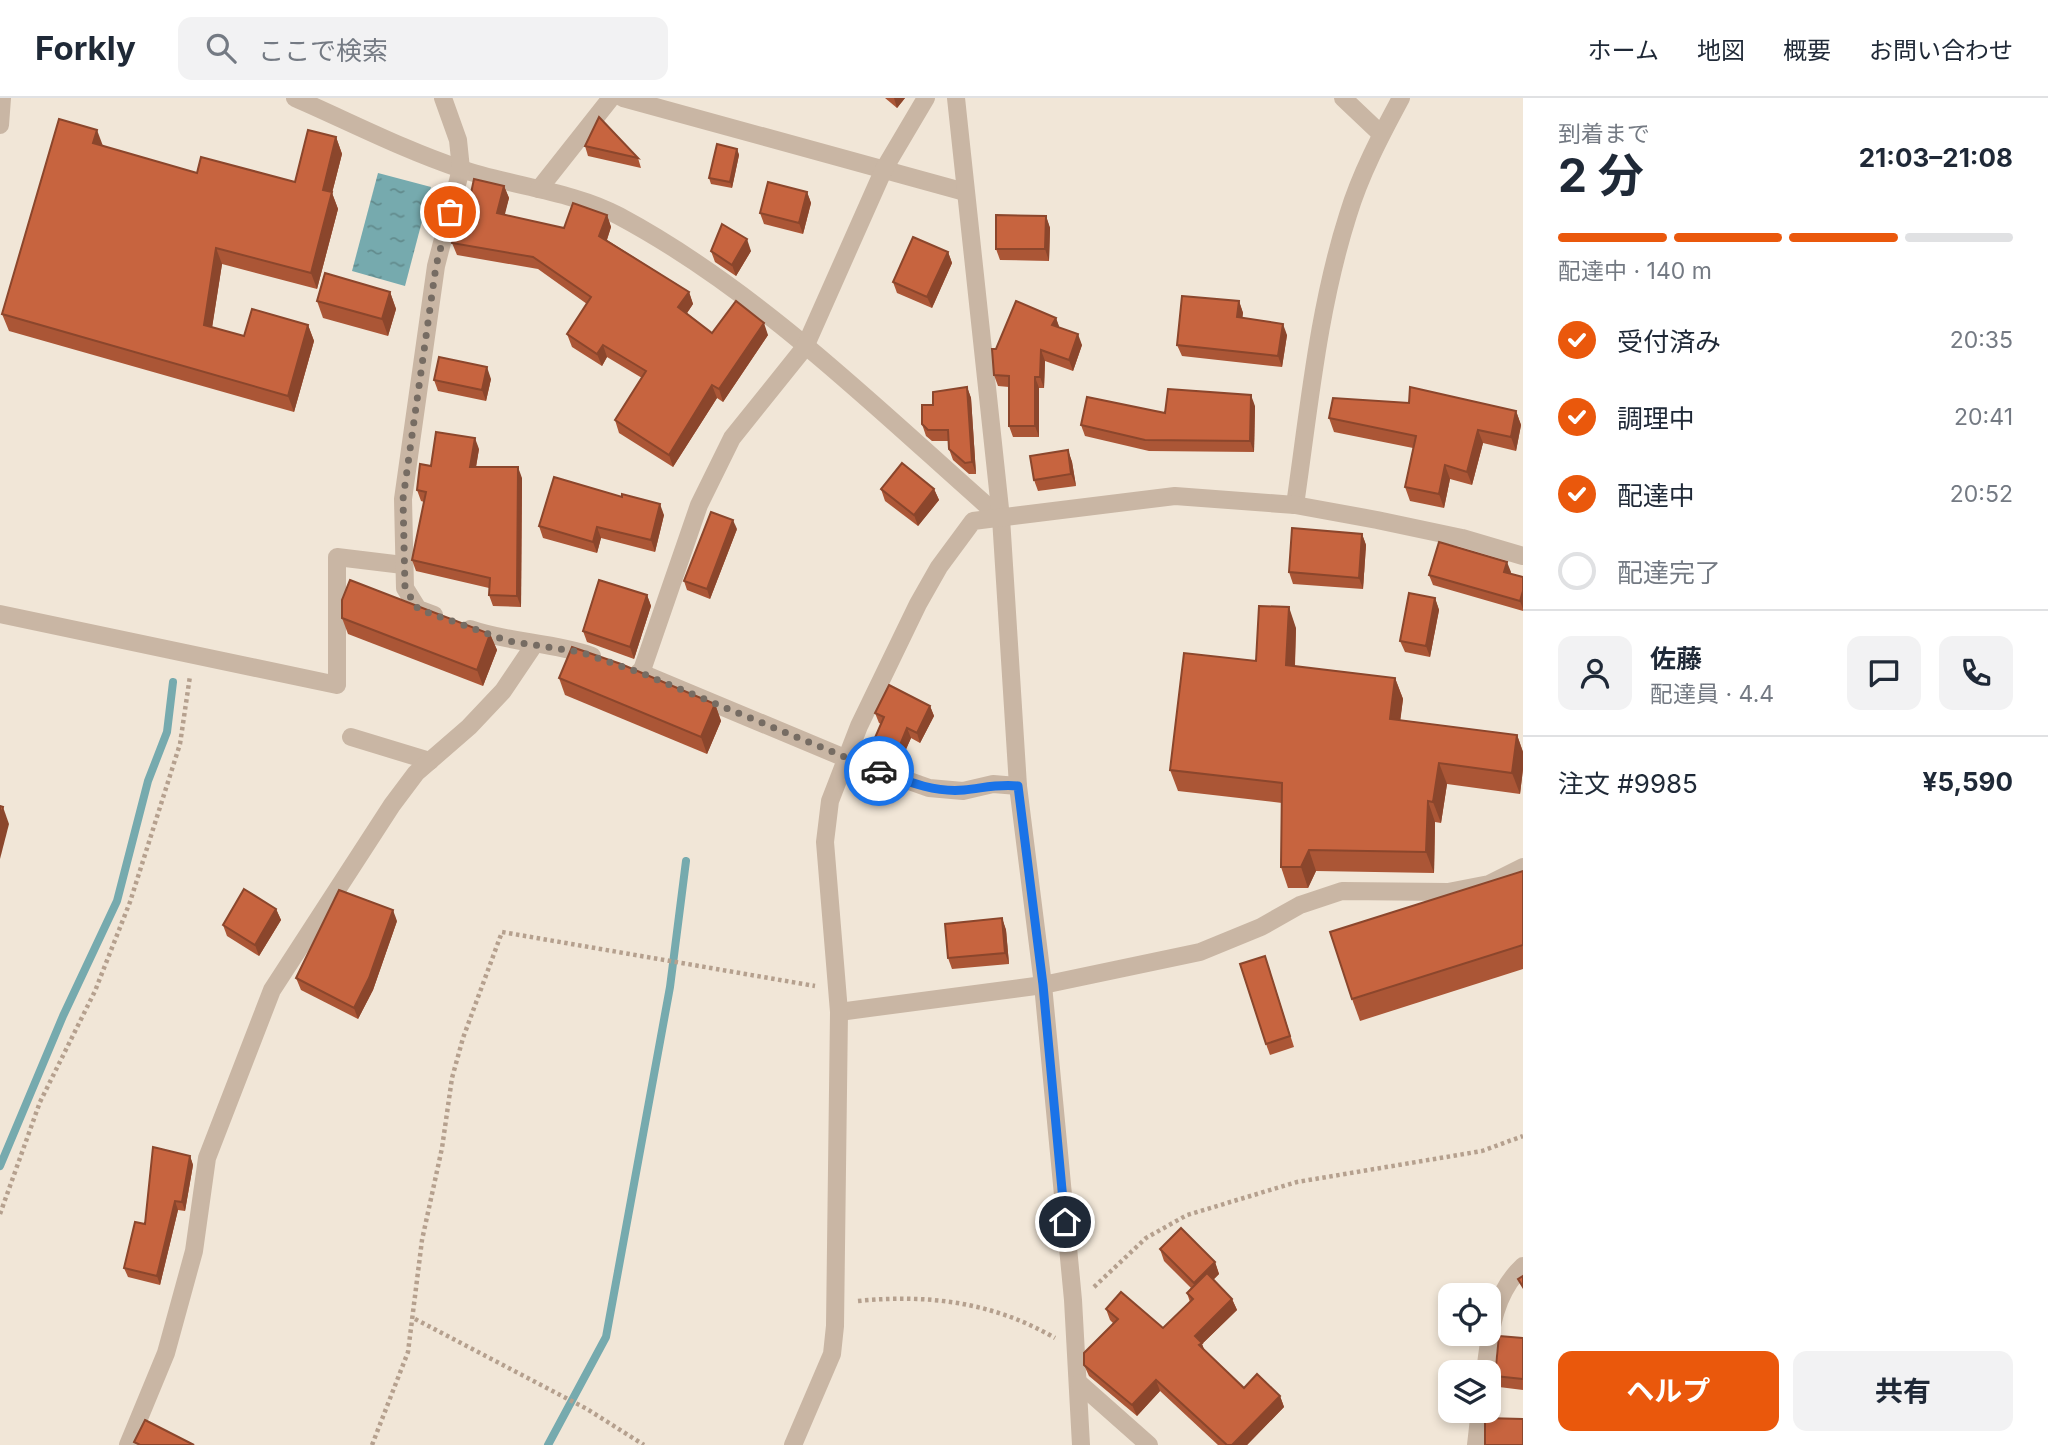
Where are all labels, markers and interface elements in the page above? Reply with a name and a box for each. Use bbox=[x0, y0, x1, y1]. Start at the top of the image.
search box bbox=[178, 17, 668, 80]
text: Forkly bbox=[35, 28, 136, 68]
icon: search bbox=[202, 29, 240, 67]
text: ここで検索 bbox=[258, 35, 388, 66]
text: ホーム bbox=[1588, 36, 1659, 65]
text: 地図 bbox=[1697, 36, 1745, 65]
text: 概要 bbox=[1783, 36, 1831, 65]
text: お問い合わせ bbox=[1869, 36, 2013, 65]
text: 到着まで bbox=[1558, 120, 1650, 148]
text: 21:03–21:08 bbox=[1859, 142, 2013, 173]
text: 2 分 bbox=[1558, 147, 1644, 203]
pin bbox=[420, 182, 480, 242]
icon: bag bbox=[431, 193, 469, 231]
text: 配達中 · 140 m bbox=[1558, 257, 1712, 285]
icon: check bbox=[1558, 321, 1596, 359]
text: 受付済み bbox=[1617, 326, 1721, 357]
text: 20:35 bbox=[1950, 326, 2013, 354]
icon: check bbox=[1558, 398, 1596, 436]
text: 調理中 bbox=[1617, 403, 1695, 434]
text: 20:41 bbox=[1954, 403, 2013, 431]
icon: check bbox=[1558, 475, 1596, 513]
text: 配達中 bbox=[1617, 480, 1695, 511]
text: 20:52 bbox=[1950, 480, 2013, 508]
text: 配達完了 bbox=[1617, 557, 1721, 588]
button: person bbox=[1558, 636, 1632, 710]
button: chat bbox=[1847, 636, 1921, 710]
button: phone bbox=[1939, 636, 2013, 710]
text: 佐藤 bbox=[1650, 643, 1702, 674]
text: 配達員 · 4.4 bbox=[1650, 680, 1774, 708]
courier bbox=[844, 736, 914, 806]
icon: car bbox=[860, 752, 898, 790]
text: ¥5,590 bbox=[1923, 766, 2013, 797]
text: 注文 #9985 bbox=[1558, 768, 1698, 799]
pin bbox=[1035, 1192, 1095, 1252]
icon: home bbox=[1046, 1203, 1084, 1241]
map controls bbox=[1438, 1283, 1501, 1423]
button: locate bbox=[1438, 1283, 1501, 1346]
button: ヘルプ bbox=[1558, 1351, 1779, 1431]
button: 共有 bbox=[1793, 1351, 2013, 1431]
button: layers bbox=[1438, 1360, 1501, 1423]

